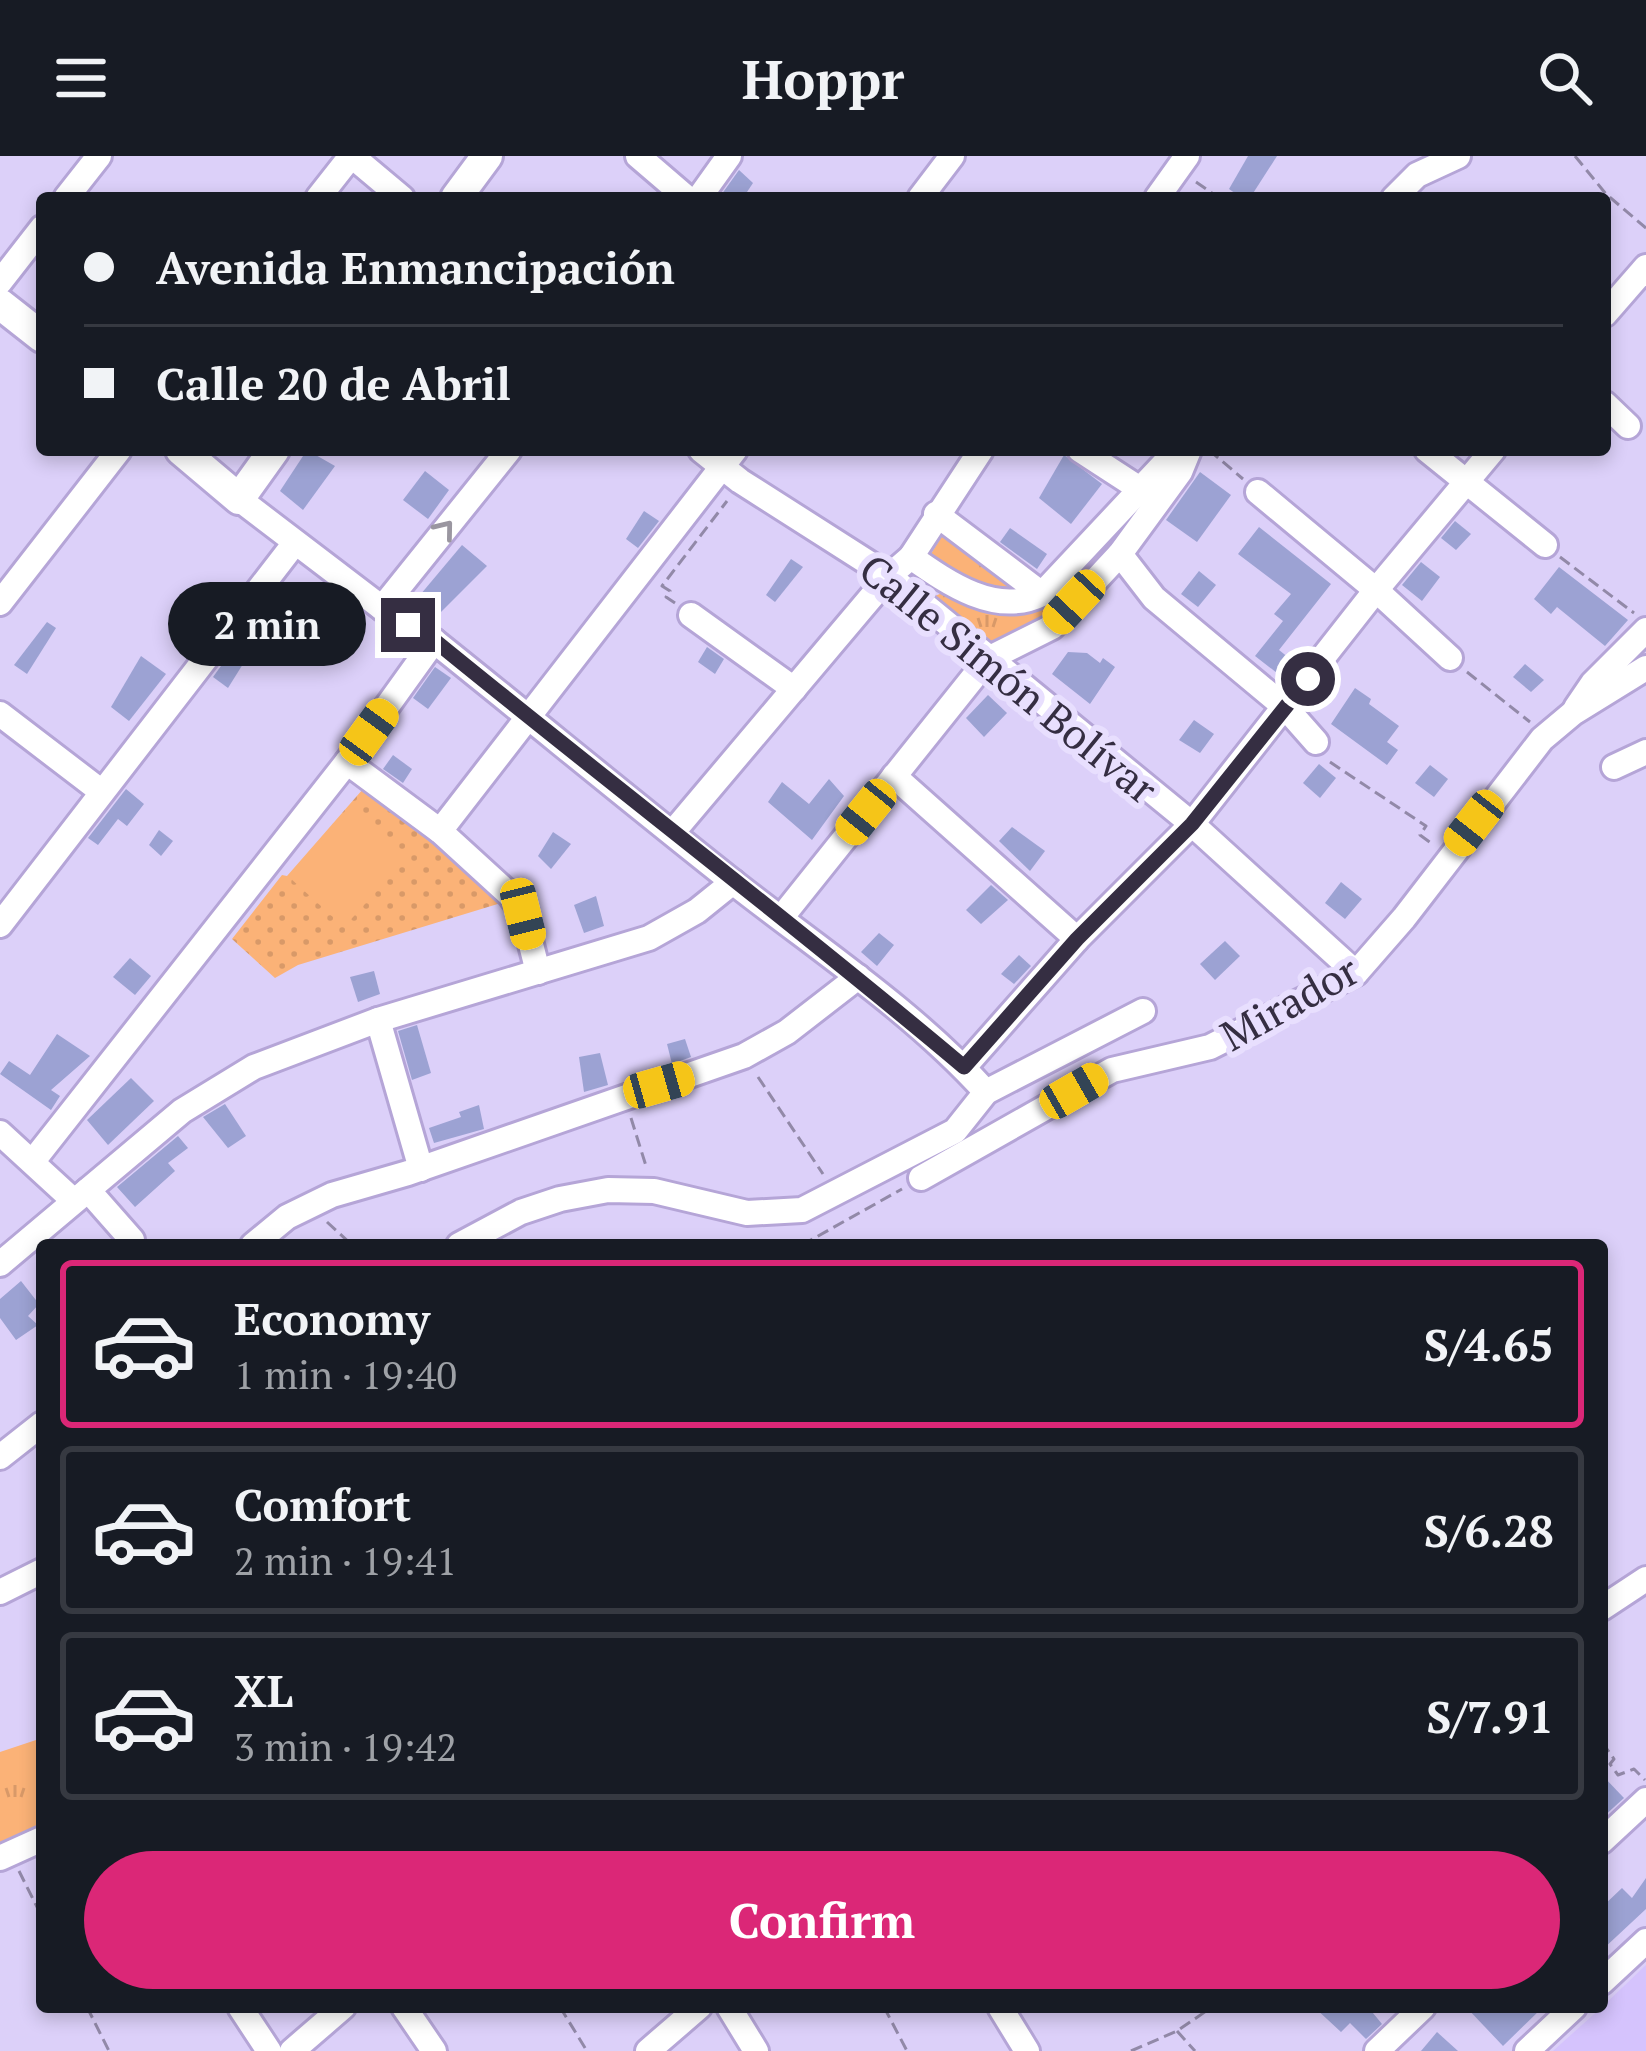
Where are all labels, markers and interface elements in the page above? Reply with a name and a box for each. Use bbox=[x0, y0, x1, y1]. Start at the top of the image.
text: Hoppr bbox=[742, 43, 904, 114]
icon: menu bbox=[48, 45, 114, 111]
icon: search bbox=[1532, 45, 1598, 111]
text: Avenida Enmancipación bbox=[156, 237, 675, 297]
text: Calle 20 de Abril bbox=[156, 353, 511, 413]
one-way arrow bbox=[431, 521, 453, 543]
street label: Calle Simón Bolívar bbox=[849, 541, 1169, 815]
car bbox=[1036, 563, 1112, 641]
callout: 2 min bbox=[168, 583, 366, 667]
text: 2 min bbox=[214, 598, 320, 650]
route end bbox=[381, 598, 435, 652]
route start bbox=[1281, 652, 1335, 706]
car bbox=[333, 692, 405, 772]
car bbox=[829, 773, 903, 851]
car bbox=[1438, 784, 1510, 862]
car bbox=[497, 875, 549, 953]
street label: Mirador bbox=[1210, 941, 1368, 1063]
car bbox=[1034, 1057, 1114, 1125]
car bbox=[619, 1058, 699, 1112]
text: Economy bbox=[234, 1288, 430, 1348]
icon: car bbox=[90, 1290, 198, 1398]
text: S/4.65 bbox=[1424, 1314, 1554, 1374]
text: 1 min · 19:40 bbox=[234, 1348, 457, 1400]
text: Comfort bbox=[234, 1474, 411, 1534]
icon: car bbox=[90, 1476, 198, 1584]
text: S/6.28 bbox=[1424, 1500, 1554, 1560]
text: 2 min · 19:41 bbox=[234, 1534, 457, 1586]
text: XL bbox=[234, 1660, 293, 1720]
icon: car bbox=[90, 1662, 198, 1770]
text: S/7.91 bbox=[1426, 1686, 1554, 1746]
text: 3 min · 19:42 bbox=[234, 1720, 457, 1772]
button: Confirm bbox=[84, 1851, 1560, 1989]

